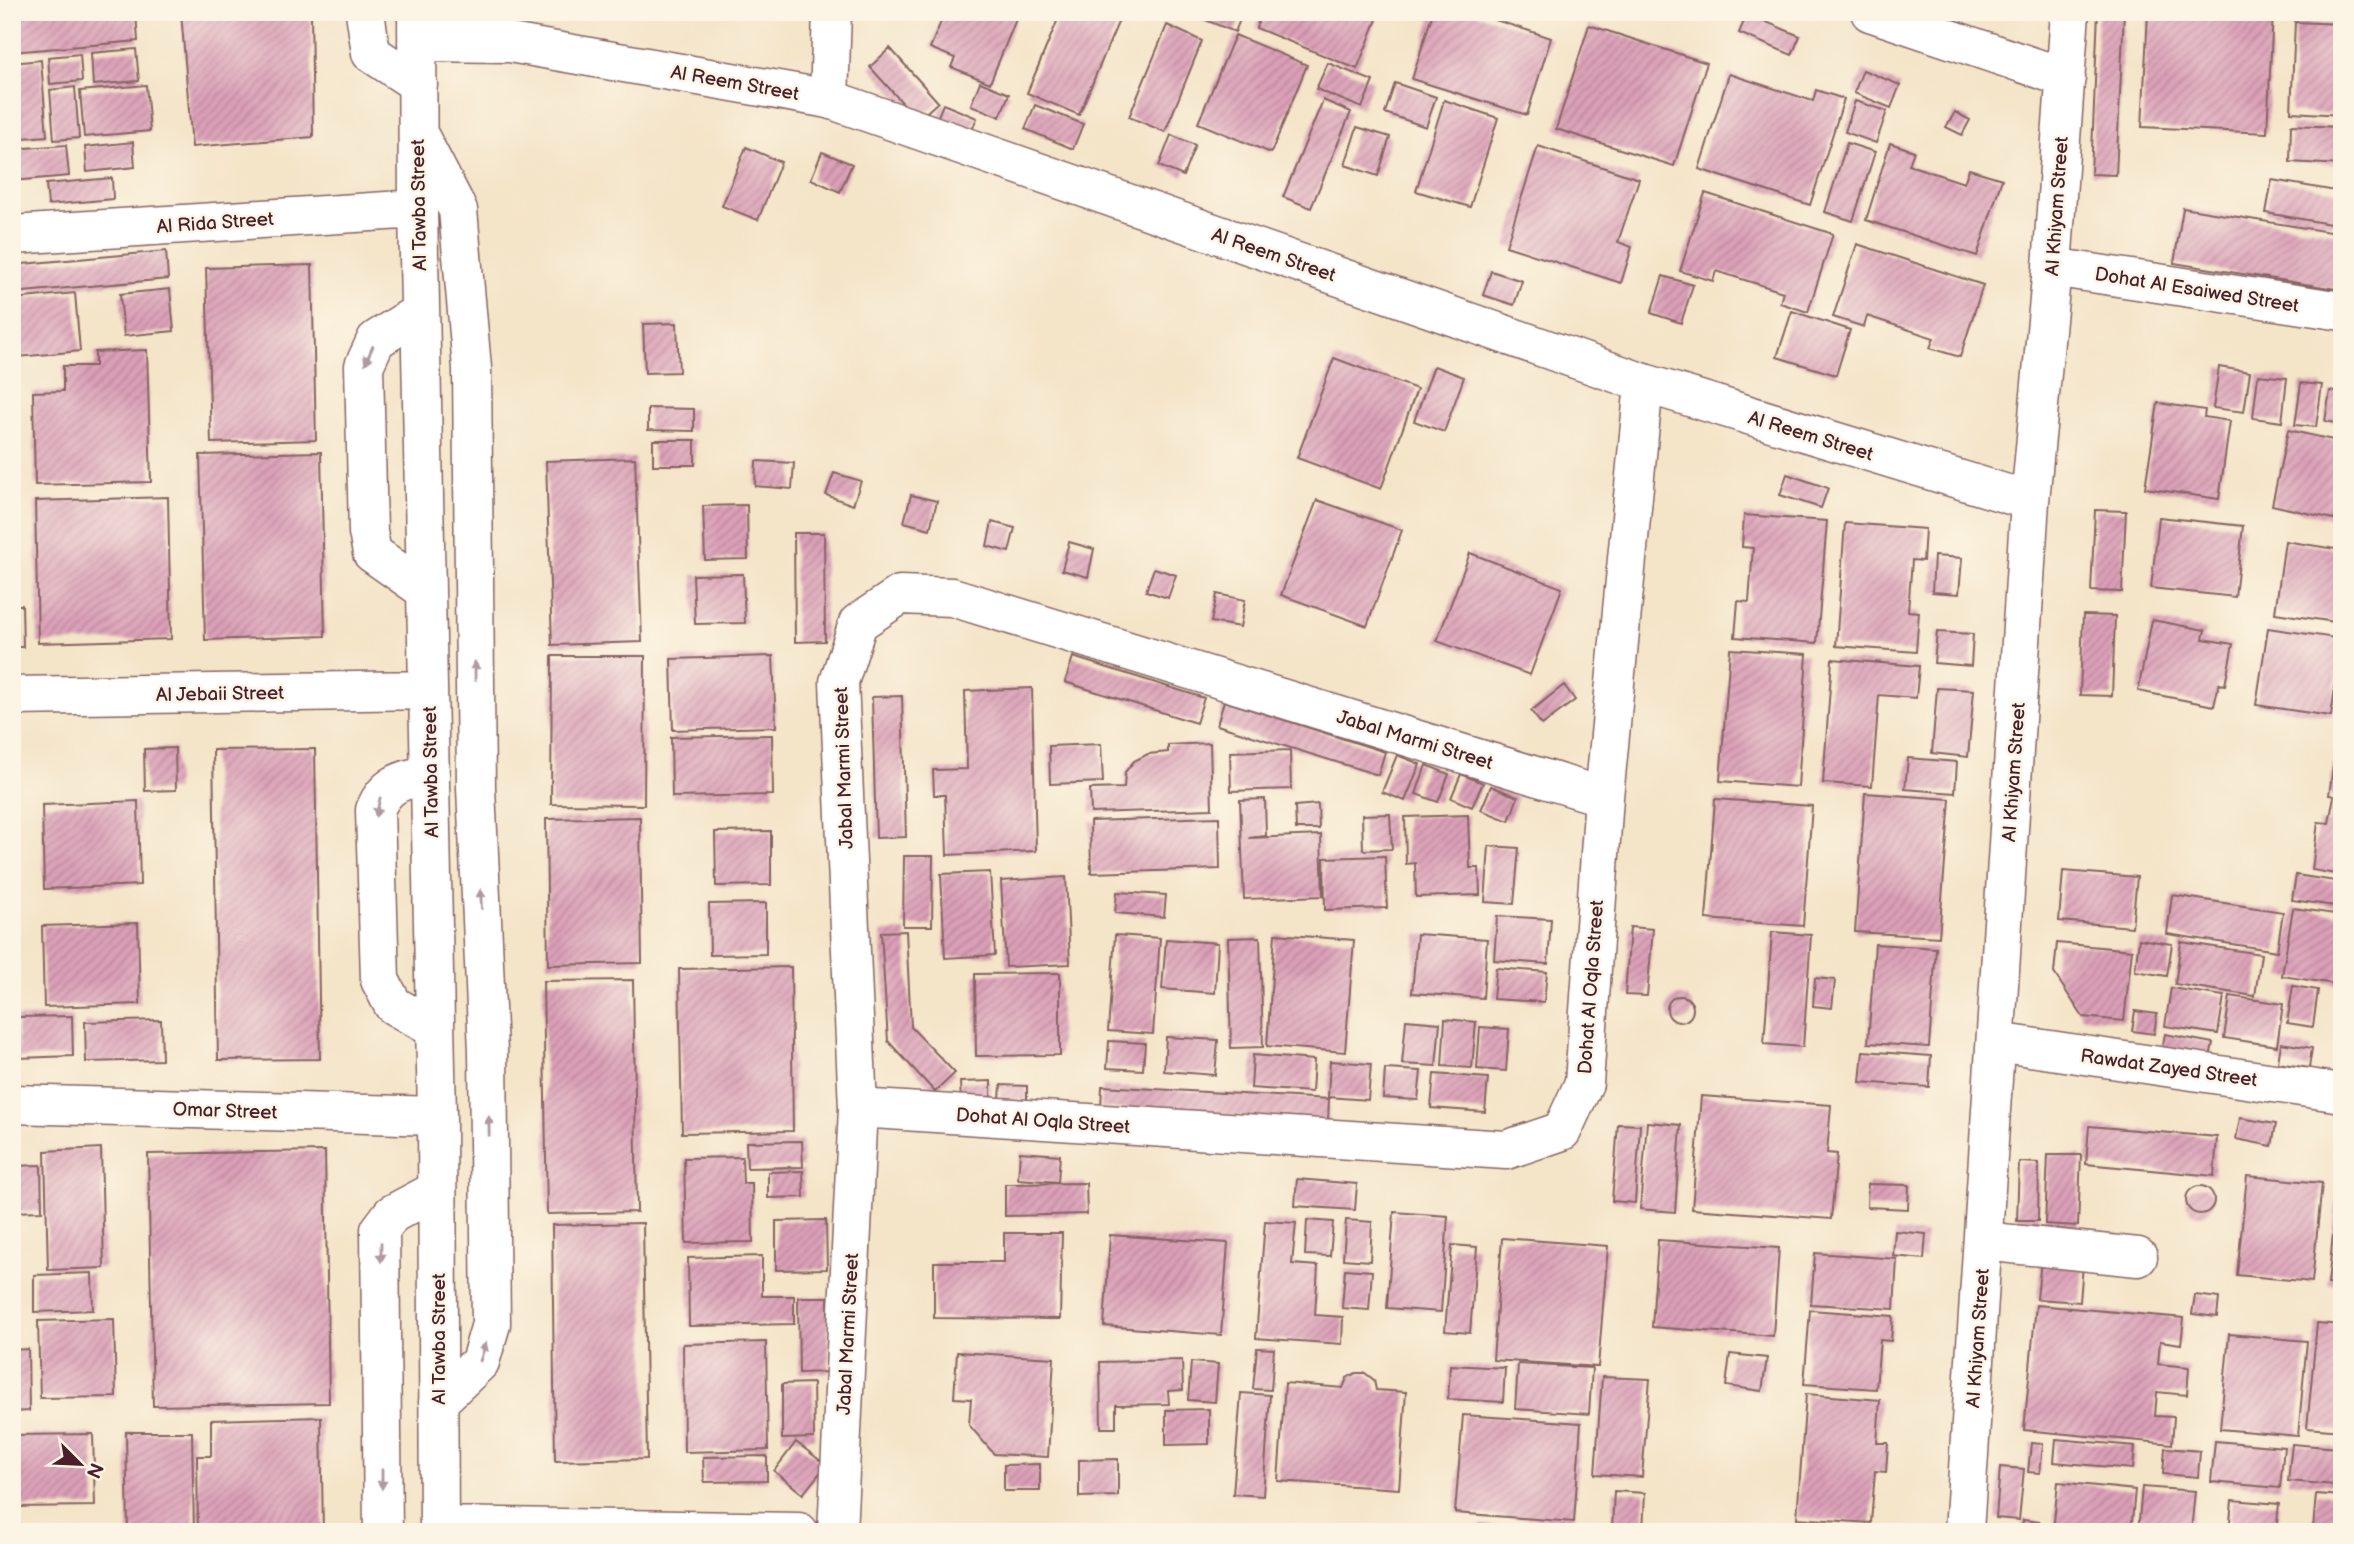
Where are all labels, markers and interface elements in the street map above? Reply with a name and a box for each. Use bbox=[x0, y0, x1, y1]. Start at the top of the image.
street label: Al Reem Street bbox=[669, 61, 801, 106]
street label: Al Khiyam Street bbox=[2041, 135, 2074, 277]
street label: Al Tawba Street bbox=[407, 139, 432, 271]
street label: Al Rida Street bbox=[156, 208, 275, 239]
street label: Al Reem Street bbox=[1208, 223, 1339, 287]
street label: Dohat Al Esaiwed Street bbox=[2093, 263, 2301, 318]
one-way arrow bbox=[363, 344, 374, 365]
street label: Al Reem Street bbox=[1745, 406, 1876, 466]
one-way arrow bbox=[469, 660, 481, 682]
street label: Al Jebaii Street bbox=[156, 682, 284, 707]
street label: Jabal Marmi Street bbox=[830, 686, 859, 849]
street label: Al Khiyam Street bbox=[1998, 701, 2031, 843]
street label: Al Tawba Street bbox=[419, 706, 444, 838]
street label: Jabal Marmi Street bbox=[1334, 706, 1496, 775]
one-way arrow bbox=[372, 796, 383, 818]
one-way arrow bbox=[476, 887, 487, 909]
street label: Dohat Al Oqla Street bbox=[1574, 899, 1609, 1075]
street label: Rawdat Zayed Street bbox=[2079, 1045, 2259, 1092]
street label: Omar Street bbox=[172, 1098, 278, 1125]
street label: Dohat Al Oqla Street bbox=[955, 1104, 1131, 1139]
one-way arrow bbox=[483, 1115, 495, 1137]
one-way arrow bbox=[375, 1241, 386, 1263]
street label: Jabal Marmi Street bbox=[833, 1252, 864, 1416]
street label: Al Khiyam Street bbox=[1962, 1267, 1995, 1409]
street label: Al Tawba Street bbox=[428, 1273, 451, 1405]
one-way arrow bbox=[478, 1342, 488, 1363]
north arrow bbox=[46, 1428, 116, 1498]
text: N bbox=[81, 1459, 108, 1482]
one-way arrow bbox=[376, 1469, 388, 1491]

